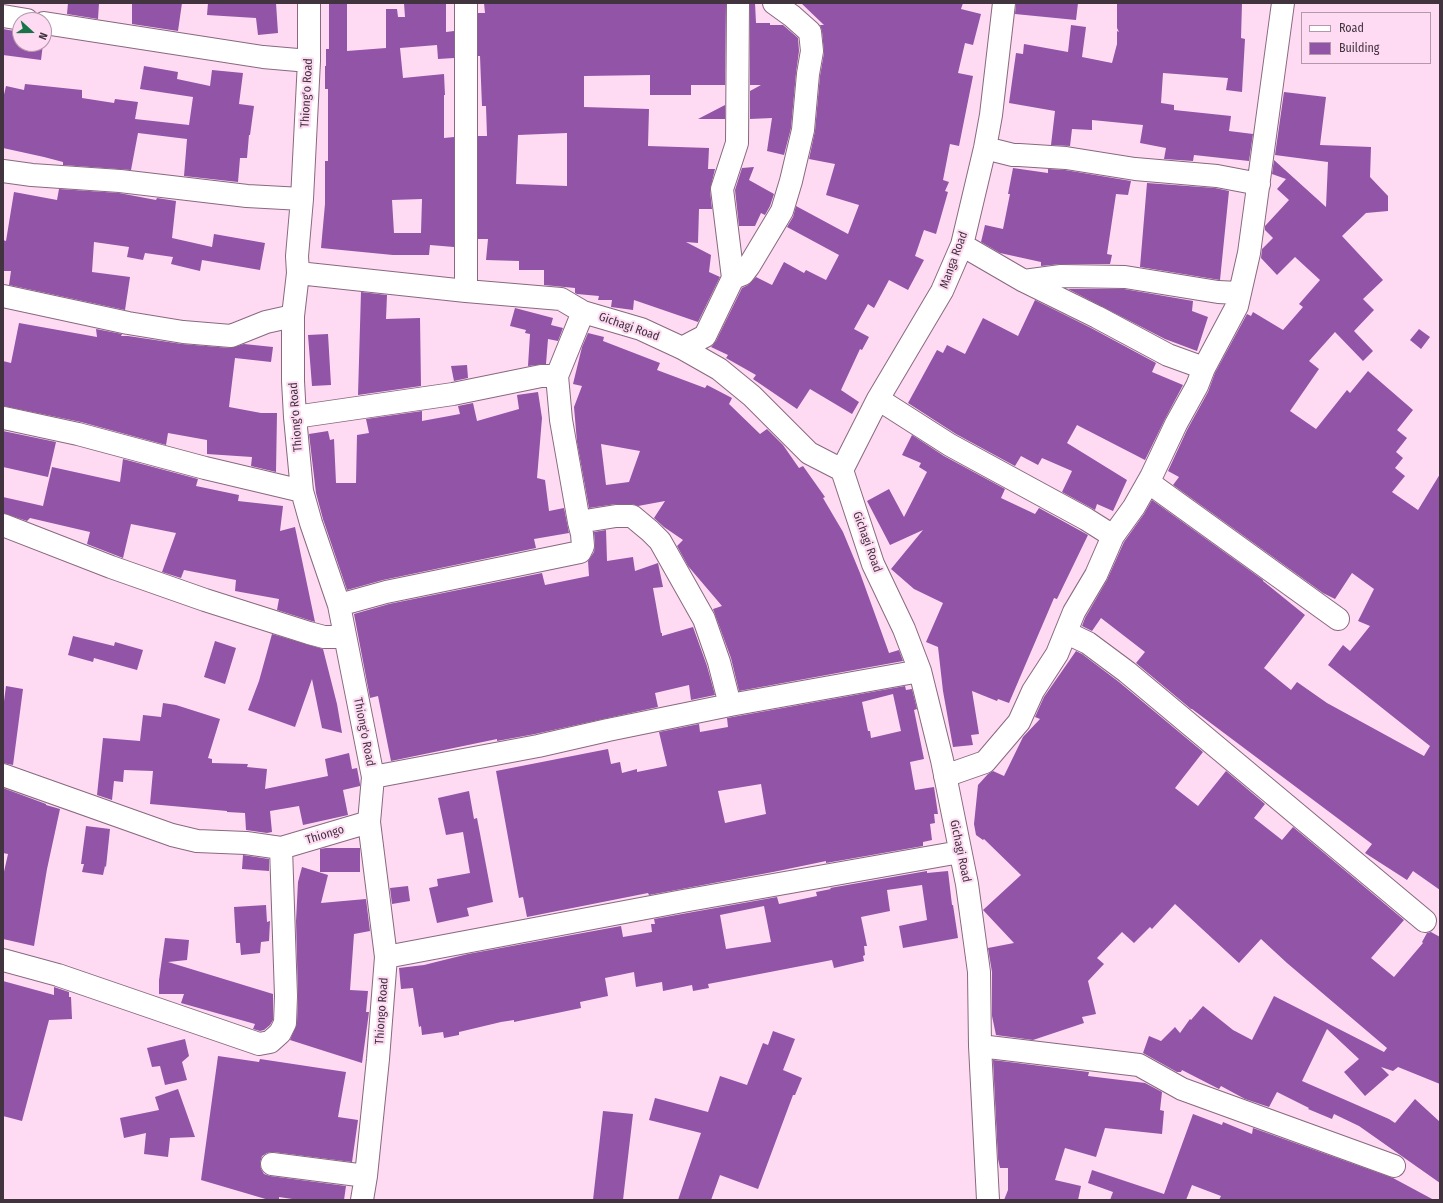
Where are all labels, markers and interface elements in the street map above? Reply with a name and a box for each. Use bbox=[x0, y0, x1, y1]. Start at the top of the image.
north arrow bbox=[12, 12, 52, 52]
legend bbox=[1301, 12, 1431, 64]
text: Road bbox=[1339, 21, 1364, 35]
text: N bbox=[35, 31, 50, 42]
text: Building bbox=[1339, 41, 1379, 55]
street label: Thiong'o Road bbox=[298, 58, 316, 128]
street label: Manga Road bbox=[937, 229, 971, 291]
street label: Gichagi Road bbox=[597, 310, 661, 344]
street label: Thiong'o Road bbox=[286, 382, 306, 452]
street label: Gichagi Road bbox=[849, 510, 885, 574]
street label: Thiong'o Road bbox=[350, 697, 378, 767]
street label: Gichagi Road bbox=[946, 818, 974, 884]
street label: Thiongo bbox=[304, 822, 346, 848]
street label: Thiongo Road bbox=[372, 977, 392, 1045]

